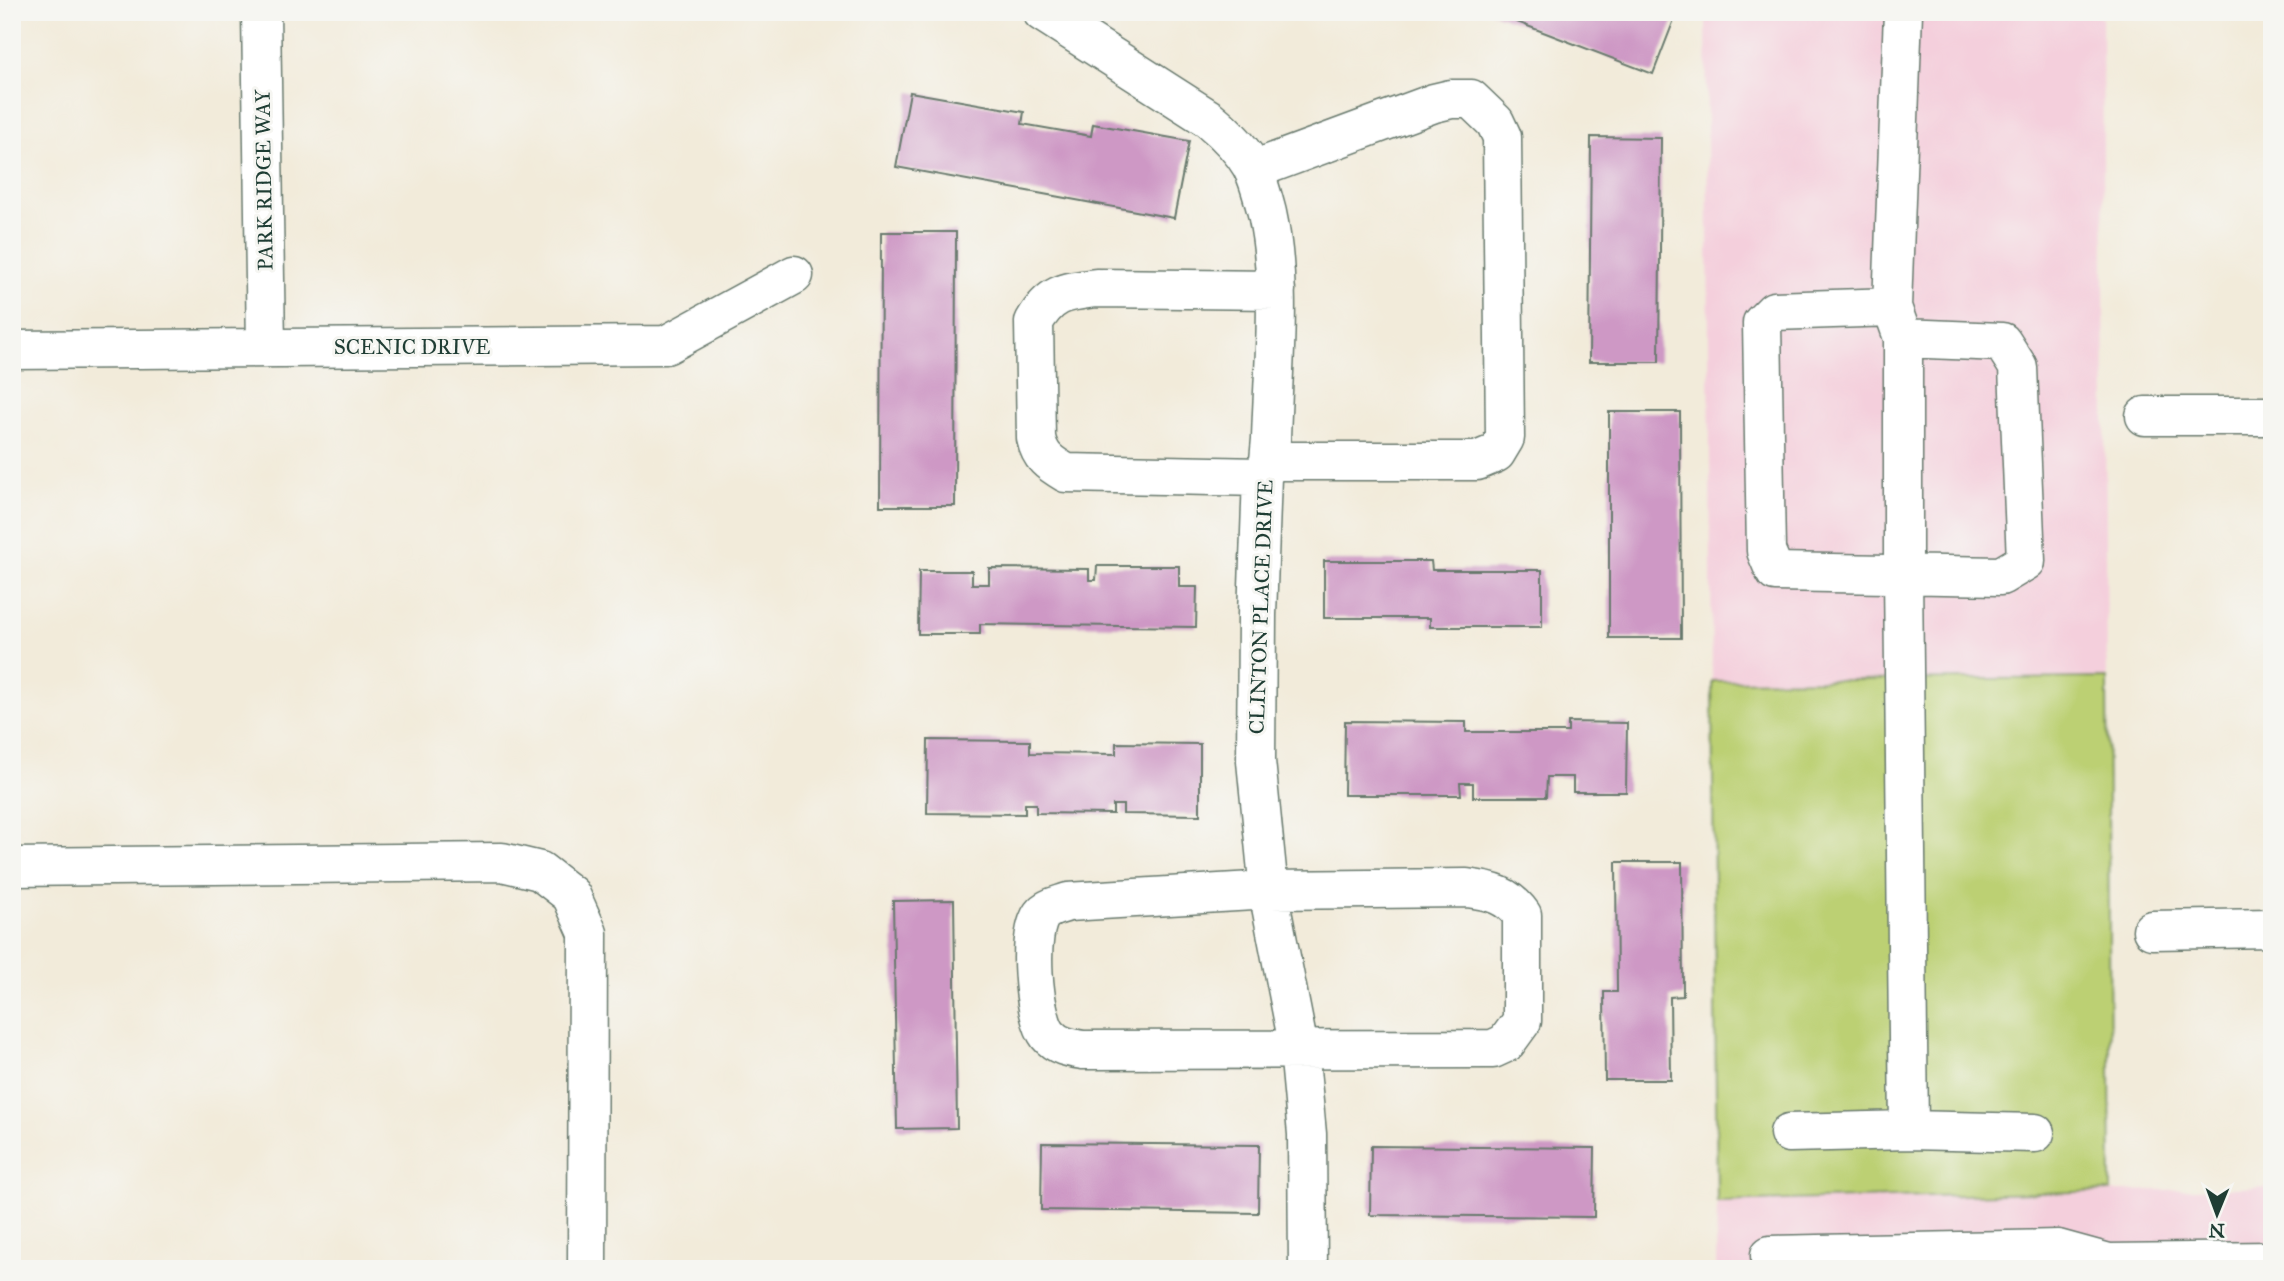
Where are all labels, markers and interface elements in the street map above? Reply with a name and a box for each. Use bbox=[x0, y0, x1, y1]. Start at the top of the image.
street label: PARK RIDGE WAY bbox=[249, 89, 279, 271]
street label: SCENIC DRIVE bbox=[334, 334, 490, 360]
street label: CLINTON PLACE DRIVE bbox=[1244, 479, 1278, 735]
north arrow bbox=[2182, 1180, 2252, 1250]
text: N bbox=[2208, 1219, 2225, 1242]

